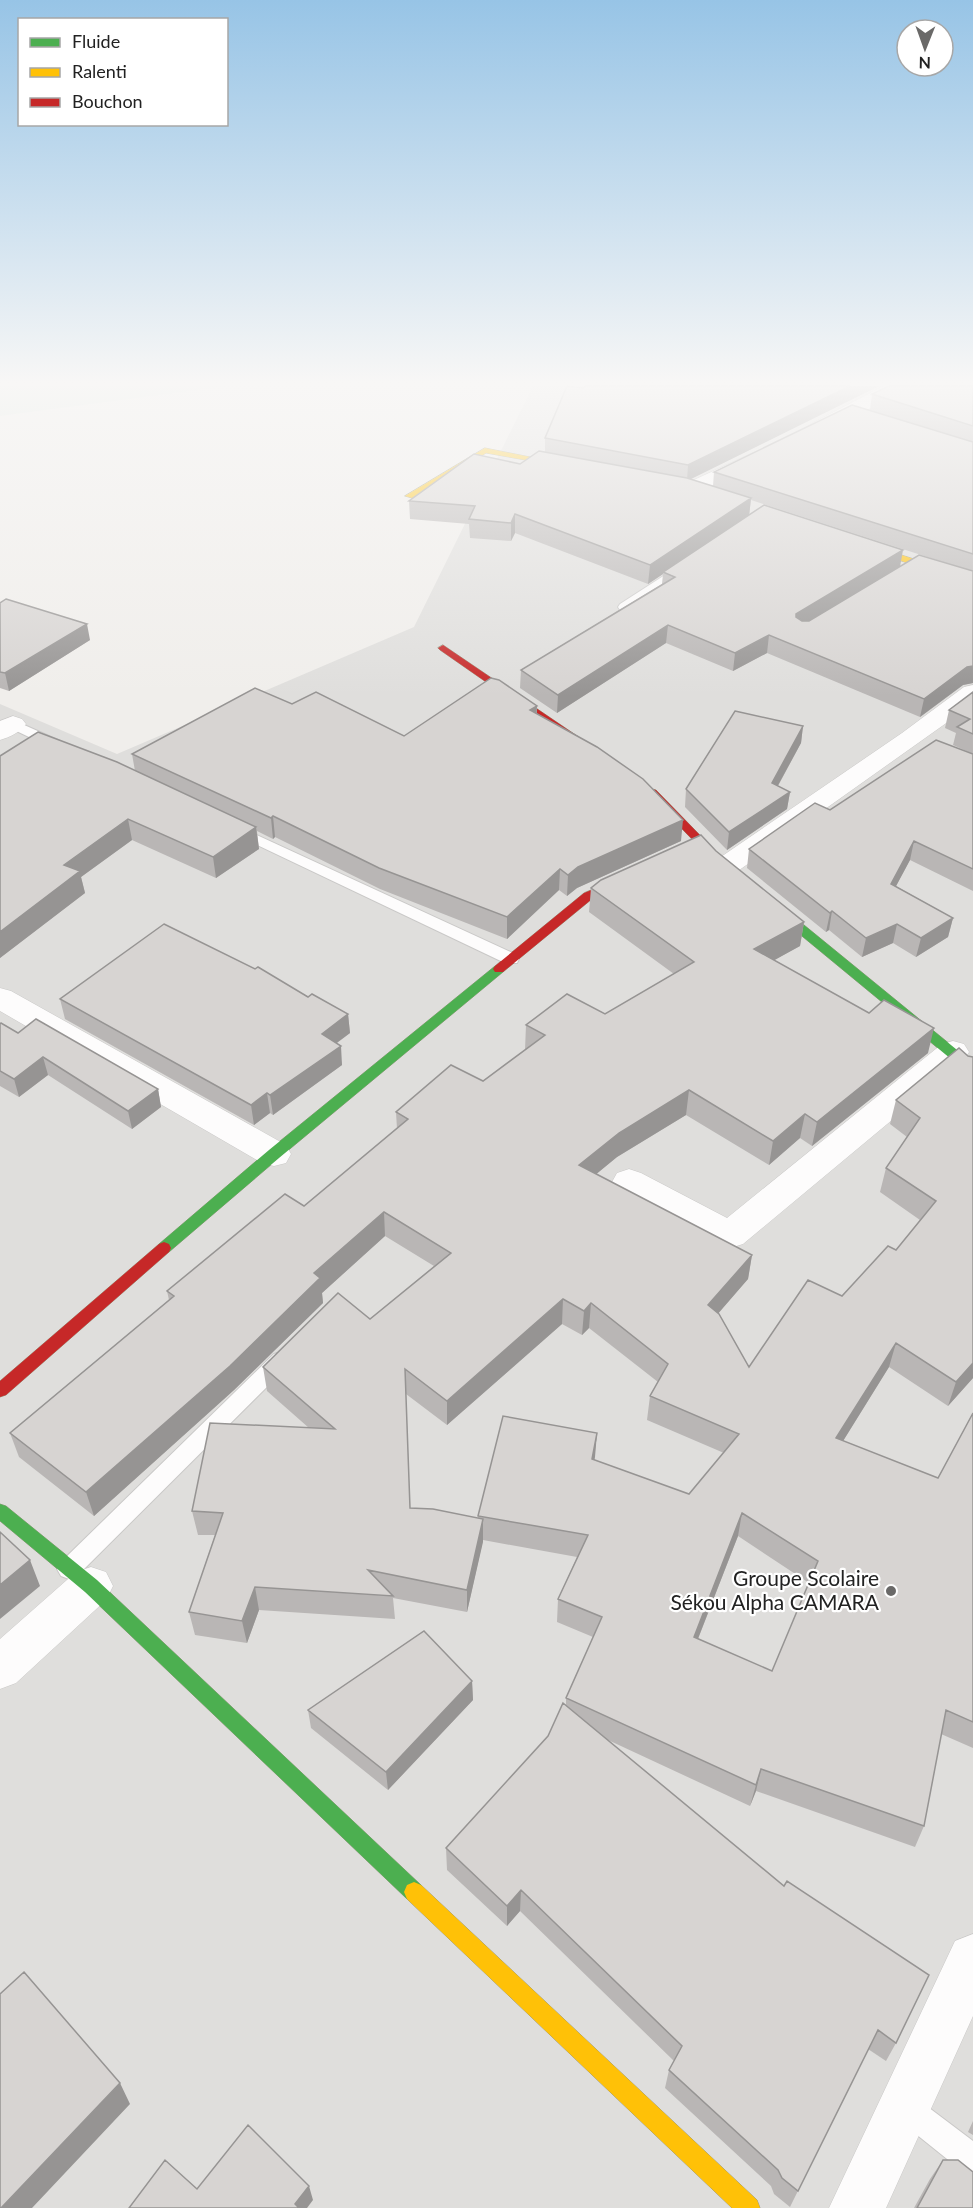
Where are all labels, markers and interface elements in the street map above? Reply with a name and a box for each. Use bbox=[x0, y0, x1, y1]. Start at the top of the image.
legend bbox=[18, 18, 228, 126]
north arrow bbox=[895, 18, 955, 78]
text: Fluide bbox=[72, 30, 120, 52]
text: N bbox=[918, 54, 931, 73]
text: Ralenti bbox=[72, 60, 127, 82]
text: Bouchon bbox=[72, 90, 143, 112]
place label: Groupe Scolaire Sékou Alpha CAMARA bbox=[670, 1565, 880, 1614]
marker: Groupe Scolaire Sékou Alpha CAMARA bbox=[884, 1584, 898, 1598]

